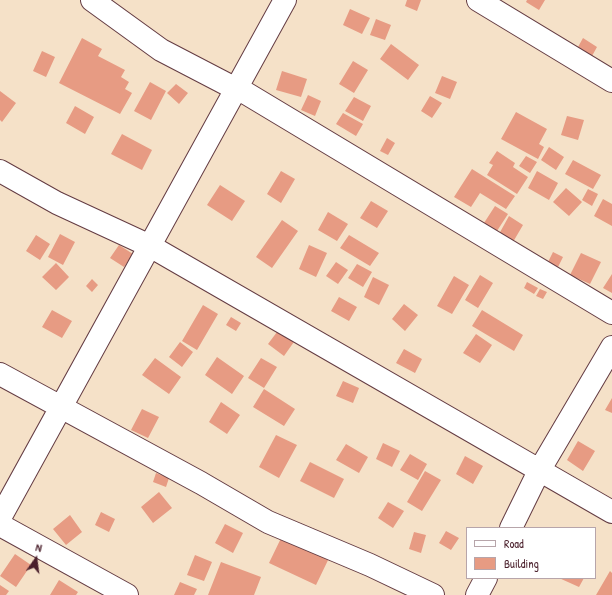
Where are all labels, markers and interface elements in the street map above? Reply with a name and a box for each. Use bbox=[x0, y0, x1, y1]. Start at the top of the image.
legend bbox=[466, 527, 596, 579]
text: Road bbox=[504, 535, 524, 552]
north arrow bbox=[16, 539, 56, 579]
text: N bbox=[34, 540, 43, 555]
text: Building bbox=[504, 555, 539, 572]

